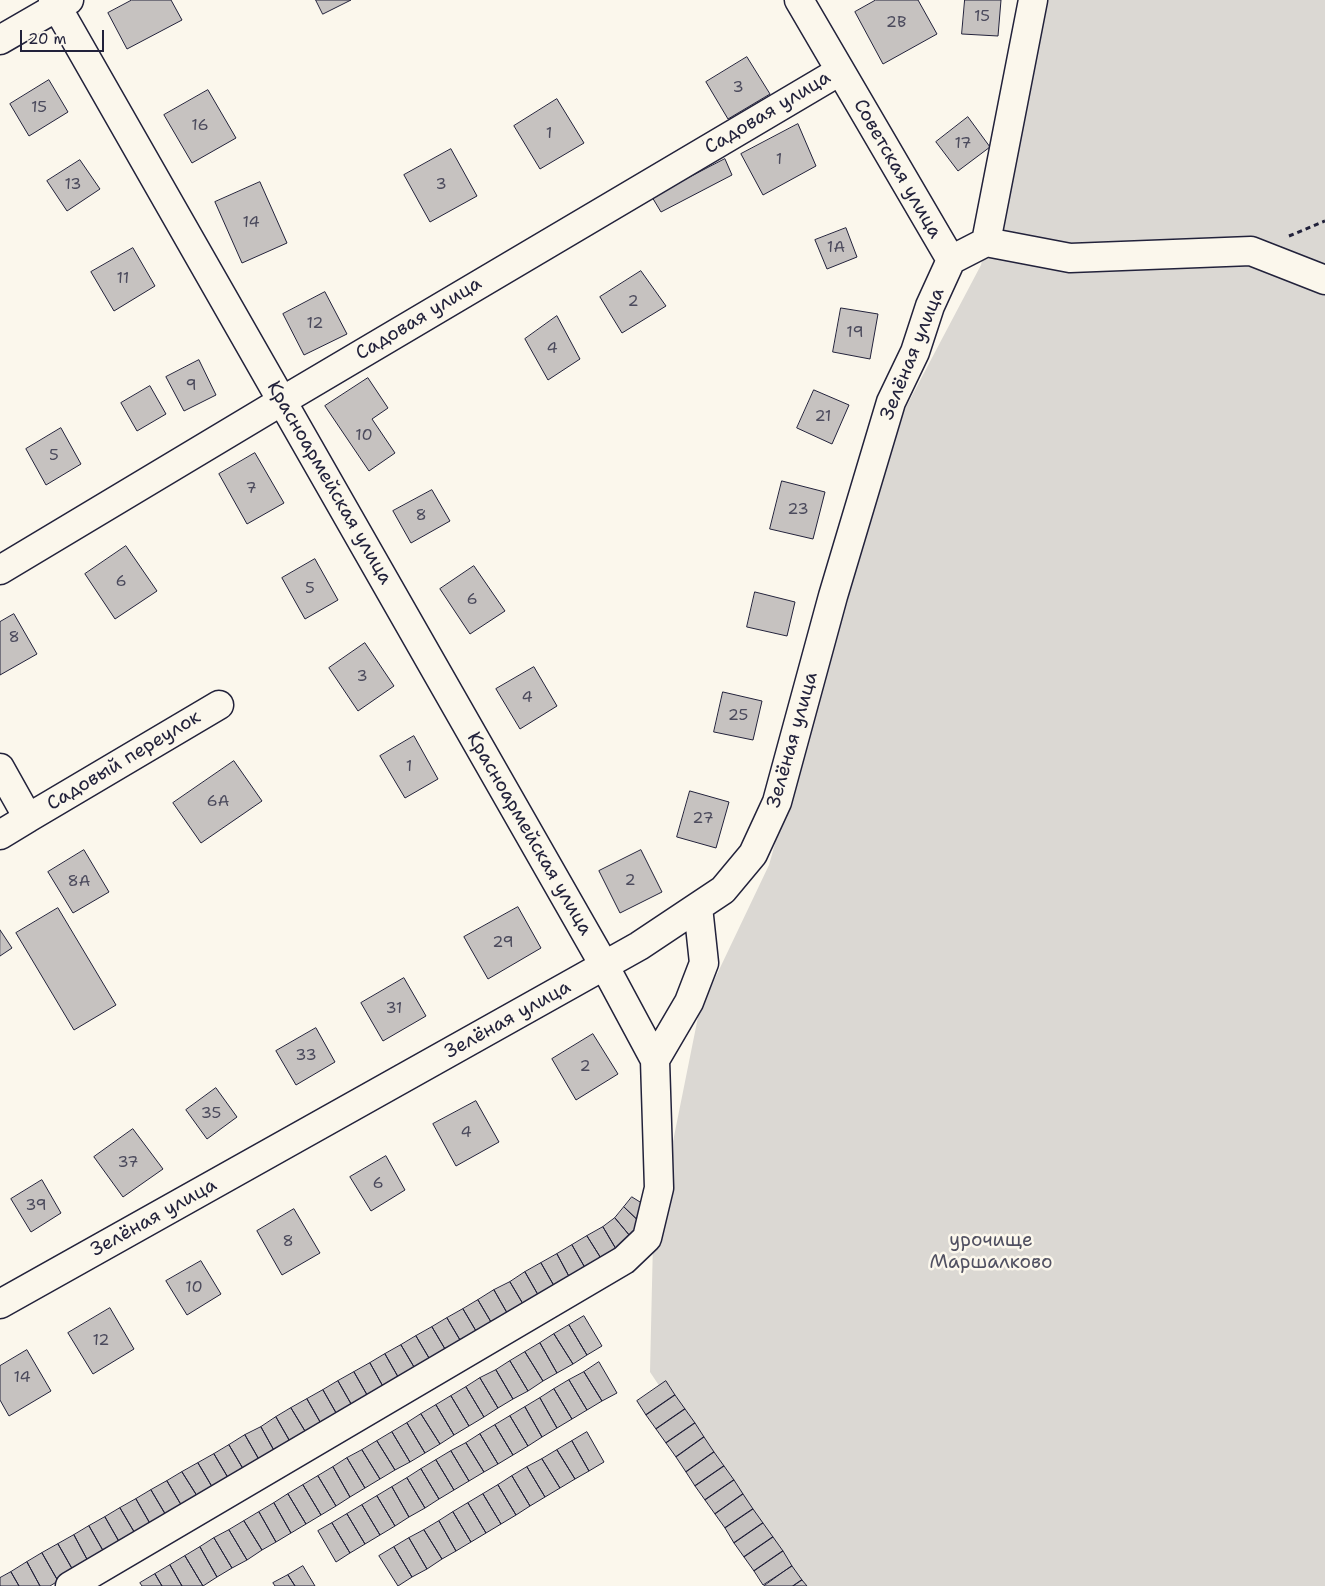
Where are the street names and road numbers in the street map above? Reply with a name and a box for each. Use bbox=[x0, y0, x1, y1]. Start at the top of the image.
street label: Садовая улица bbox=[701, 66, 835, 160]
street label: Советская улица bbox=[848, 95, 946, 243]
street label: Садовая улица bbox=[352, 272, 486, 366]
street label: Зелёная улица bbox=[876, 285, 950, 423]
street label: Красноармейская улица bbox=[261, 377, 397, 589]
street label: Зелёная улица bbox=[763, 669, 823, 811]
street label: Садовый переулок bbox=[43, 706, 205, 816]
street label: Красноармейская улица bbox=[461, 728, 597, 940]
street label: Зелёная улица bbox=[441, 976, 575, 1064]
street label: Зелёная улица bbox=[87, 1174, 221, 1262]

